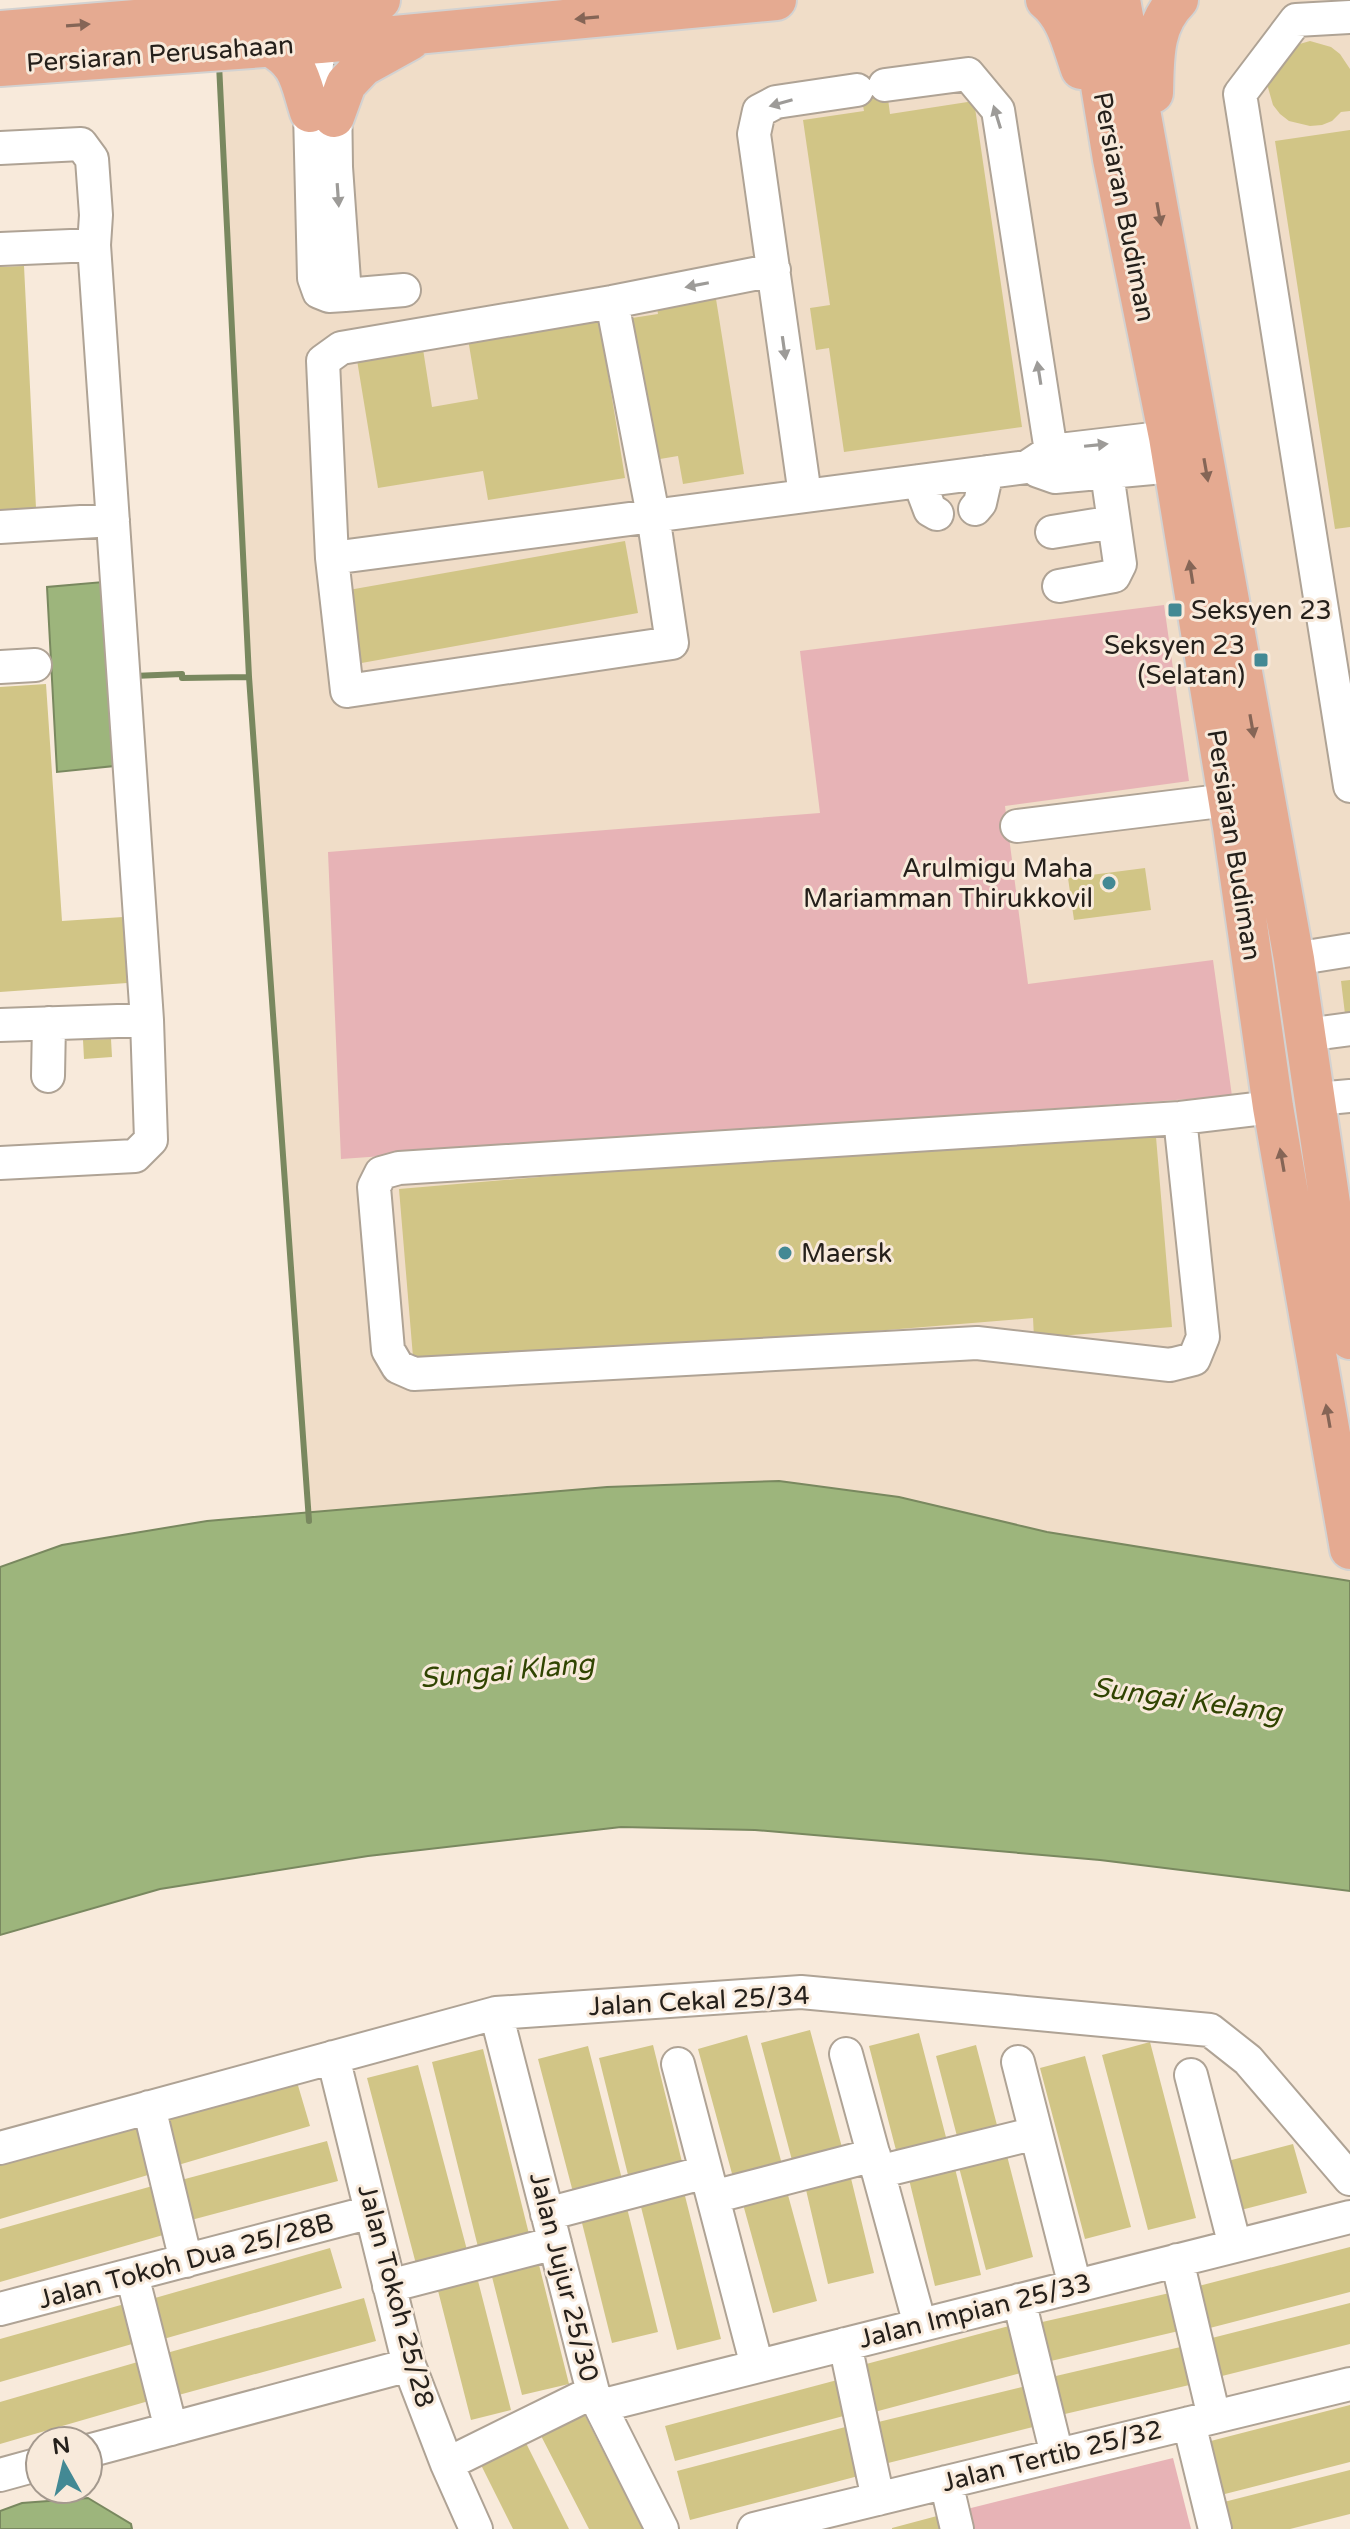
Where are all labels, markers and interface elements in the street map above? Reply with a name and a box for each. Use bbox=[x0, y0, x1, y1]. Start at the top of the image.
one-way arrow bbox=[574, 11, 599, 24]
one-way arrow bbox=[66, 18, 91, 31]
street label: Persiaran Perusahaan bbox=[25, 29, 295, 79]
street label: Persiaran Budiman bbox=[1087, 89, 1161, 325]
one-way arrow bbox=[768, 97, 792, 110]
one-way arrow bbox=[990, 105, 1003, 129]
one-way arrow bbox=[332, 183, 345, 208]
one-way arrow bbox=[1154, 202, 1166, 227]
one-way arrow bbox=[684, 279, 709, 292]
one-way arrow bbox=[778, 335, 791, 360]
one-way arrow bbox=[1032, 361, 1045, 386]
one-way arrow bbox=[1084, 438, 1109, 451]
one-way arrow bbox=[1200, 458, 1212, 483]
one-way arrow bbox=[1184, 559, 1196, 584]
place label: Seksyen 23 bbox=[1191, 595, 1332, 626]
marker: Seksyen 23 bbox=[1166, 601, 1184, 619]
place label: Seksyen 23 (Selatan) bbox=[1104, 630, 1245, 691]
marker: Seksyen 23 (Selatan) bbox=[1252, 651, 1270, 669]
one-way arrow bbox=[1247, 714, 1259, 739]
street label: Persiaran Budiman bbox=[1200, 727, 1268, 963]
place label: Arulmigu Maha Mariamman Thirukkovil bbox=[803, 853, 1093, 914]
marker: Arulmigu Maha Mariamman Thirukkovil bbox=[1100, 874, 1118, 892]
one-way arrow bbox=[1276, 1148, 1288, 1173]
place label: Maersk bbox=[801, 1238, 892, 1269]
marker: Maersk bbox=[776, 1244, 794, 1262]
one-way arrow bbox=[1321, 1404, 1333, 1429]
water label: Sungai Klang bbox=[418, 1646, 597, 1696]
water label: Sungai Kelang bbox=[1090, 1670, 1285, 1730]
street label: Jalan Cekal 25/34 bbox=[588, 1980, 810, 2022]
street label: Jalan Jujur 25/30 bbox=[523, 2169, 605, 2385]
street label: Jalan Tokoh 25/28 bbox=[351, 2181, 441, 2411]
street label: Jalan Tokoh Dua 25/28B bbox=[35, 2207, 337, 2315]
street label: Jalan Impian 25/33 bbox=[856, 2267, 1094, 2355]
street label: Jalan Tertib 25/32 bbox=[939, 2414, 1165, 2498]
north arrow bbox=[24, 2425, 104, 2505]
text: N bbox=[51, 2432, 72, 2460]

